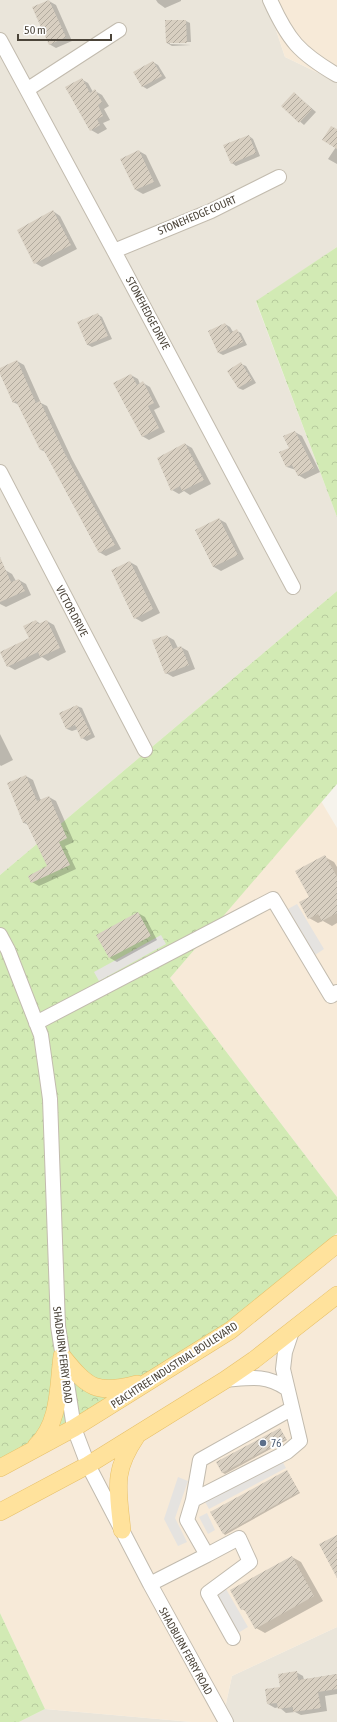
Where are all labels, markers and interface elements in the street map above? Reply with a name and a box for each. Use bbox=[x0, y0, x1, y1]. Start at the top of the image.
scale bar bbox=[18, 16, 111, 42]
text: 50 m bbox=[24, 23, 46, 37]
street label: STONEHEDGE COURT bbox=[156, 193, 238, 237]
street label: STONEHEDGE DRIVE bbox=[124, 275, 172, 352]
street label: VICTOR DRIVE bbox=[54, 584, 91, 639]
street label: SHADBURN FERRY ROAD bbox=[51, 1306, 75, 1404]
street label: PEACHTREE INDUSTRIAL BOULEVARD bbox=[109, 1320, 239, 1410]
place label: 76 bbox=[271, 1437, 281, 1449]
marker: 76 bbox=[258, 1438, 268, 1448]
street label: SHADBURN FERRY ROAD bbox=[157, 1605, 215, 1697]

